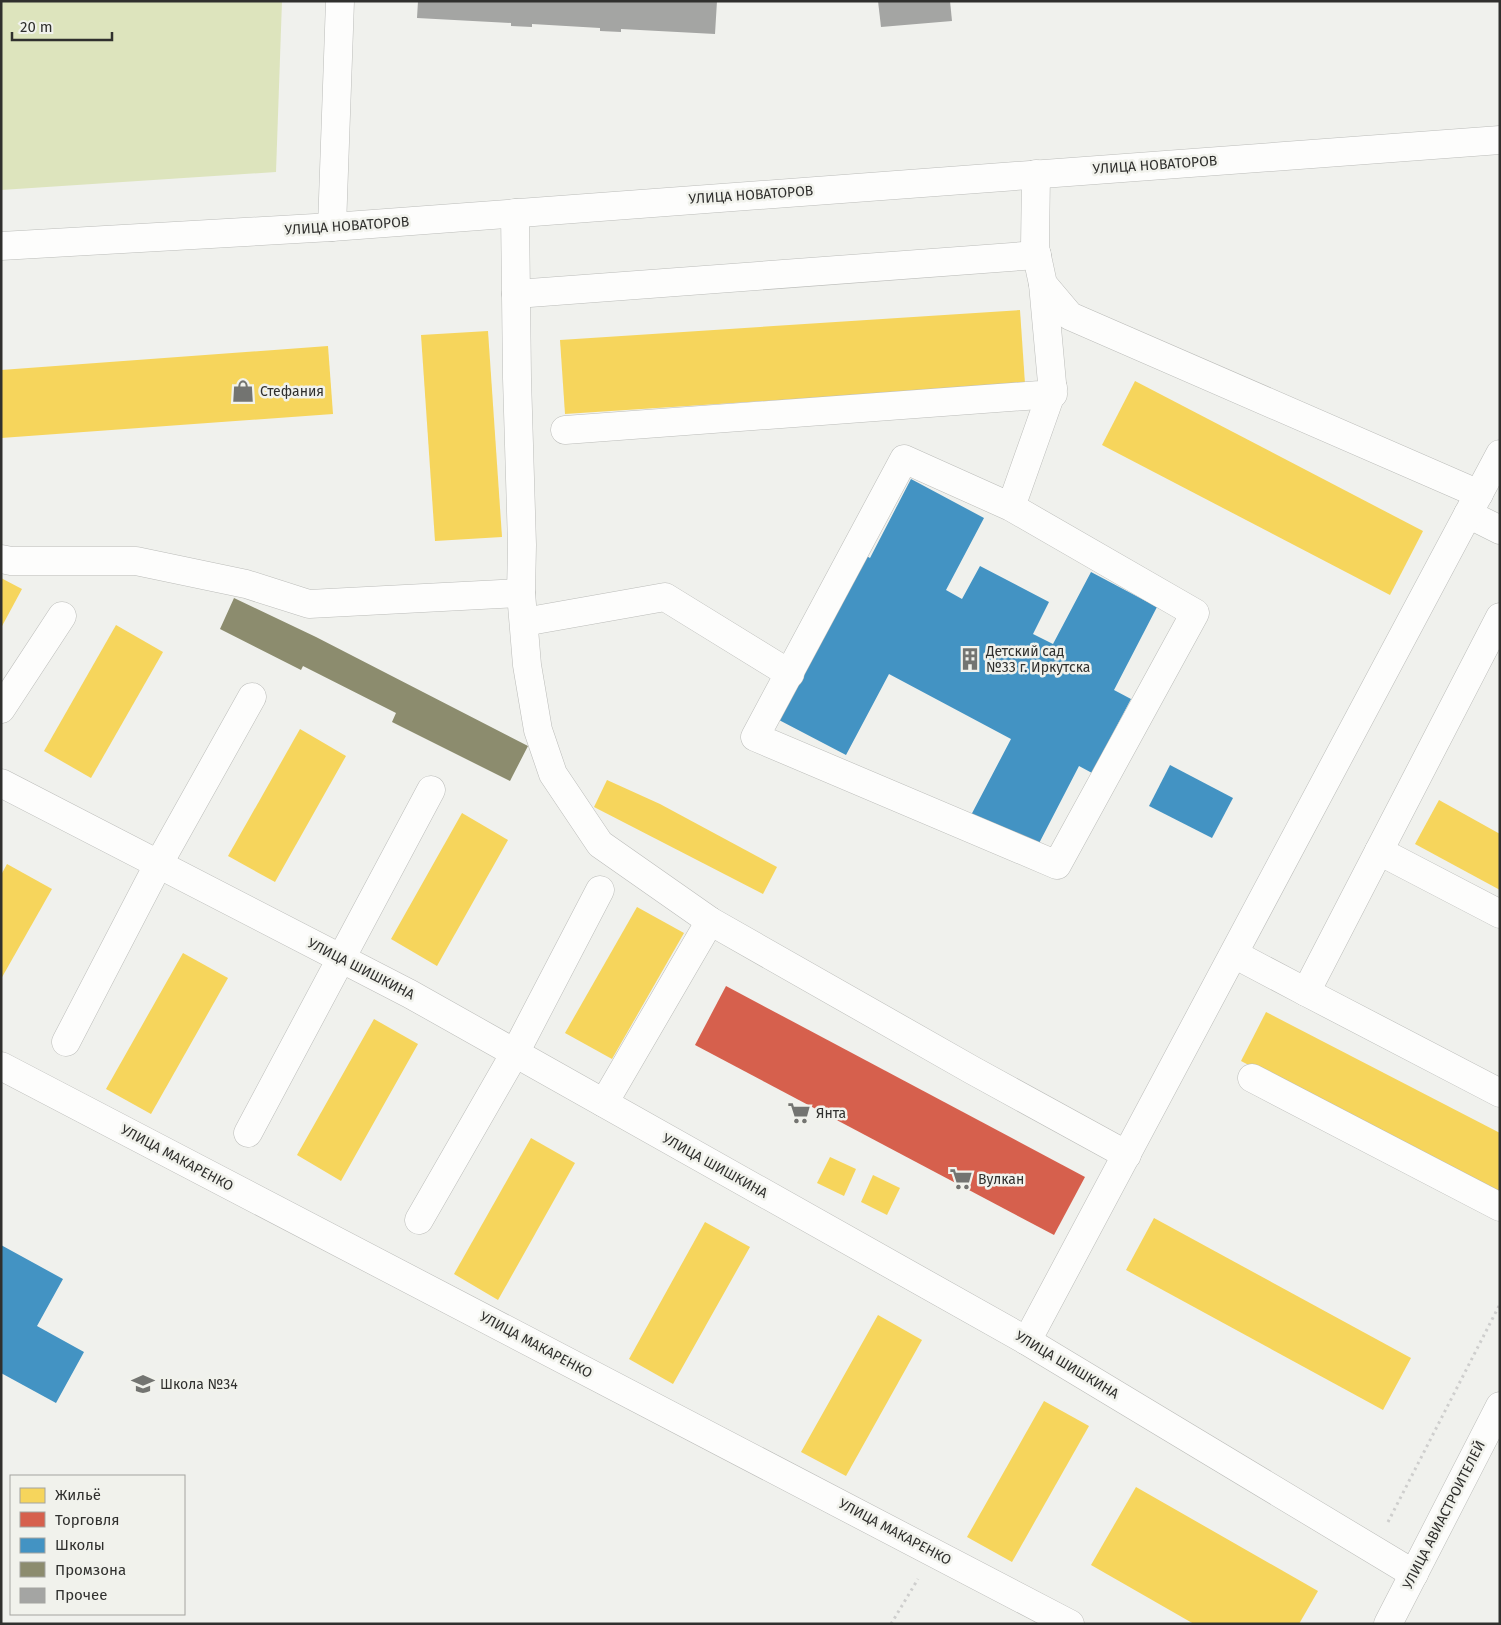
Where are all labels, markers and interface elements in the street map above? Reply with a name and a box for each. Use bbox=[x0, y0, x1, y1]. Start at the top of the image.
scale bar bbox=[12, 10, 112, 42]
text: 20 m bbox=[20, 18, 53, 36]
street label: УЛИЦА НОВАТОРОВ bbox=[1092, 152, 1218, 178]
street label: УЛИЦА НОВАТОРОВ bbox=[688, 182, 814, 208]
street label: УЛИЦА НОВАТОРОВ bbox=[284, 213, 410, 239]
shop icon: Стефания bbox=[230, 378, 256, 404]
place label: Стефания bbox=[260, 383, 324, 400]
place label: Детский сад №33 г. Иркутска bbox=[985, 643, 1090, 676]
building icon: Детский сад №33 г. Иркутска bbox=[957, 646, 983, 672]
street label: УЛИЦА ШИШКИНА bbox=[305, 935, 417, 1003]
supermarket icon: Янта bbox=[786, 1100, 812, 1126]
place label: Янта bbox=[816, 1105, 846, 1122]
street label: УЛИЦА МАКАРЕНКО bbox=[118, 1121, 236, 1195]
street label: УЛИЦА ШИШКИНА bbox=[659, 1130, 771, 1202]
supermarket icon: Вулкан bbox=[948, 1166, 974, 1192]
place label: Вулкан bbox=[978, 1171, 1024, 1188]
street label: УЛИЦА МАКАРЕНКО bbox=[477, 1308, 595, 1382]
street label: УЛИЦА ШИШКИНА bbox=[1012, 1327, 1122, 1403]
school or university icon: Школа №34 bbox=[130, 1371, 156, 1397]
place label: Школа №34 bbox=[160, 1376, 238, 1393]
street label: УЛИЦА АВИАСТРОИТЕЛЕЙ bbox=[1399, 1438, 1489, 1592]
legend bbox=[10, 1475, 185, 1615]
text: Жильё bbox=[55, 1486, 101, 1504]
street label: УЛИЦА МАКАРЕНКО bbox=[836, 1495, 954, 1569]
text: Торговля bbox=[55, 1511, 120, 1529]
text: Школы bbox=[55, 1536, 105, 1554]
text: Промзона bbox=[55, 1561, 126, 1579]
text: Прочее bbox=[55, 1586, 107, 1604]

